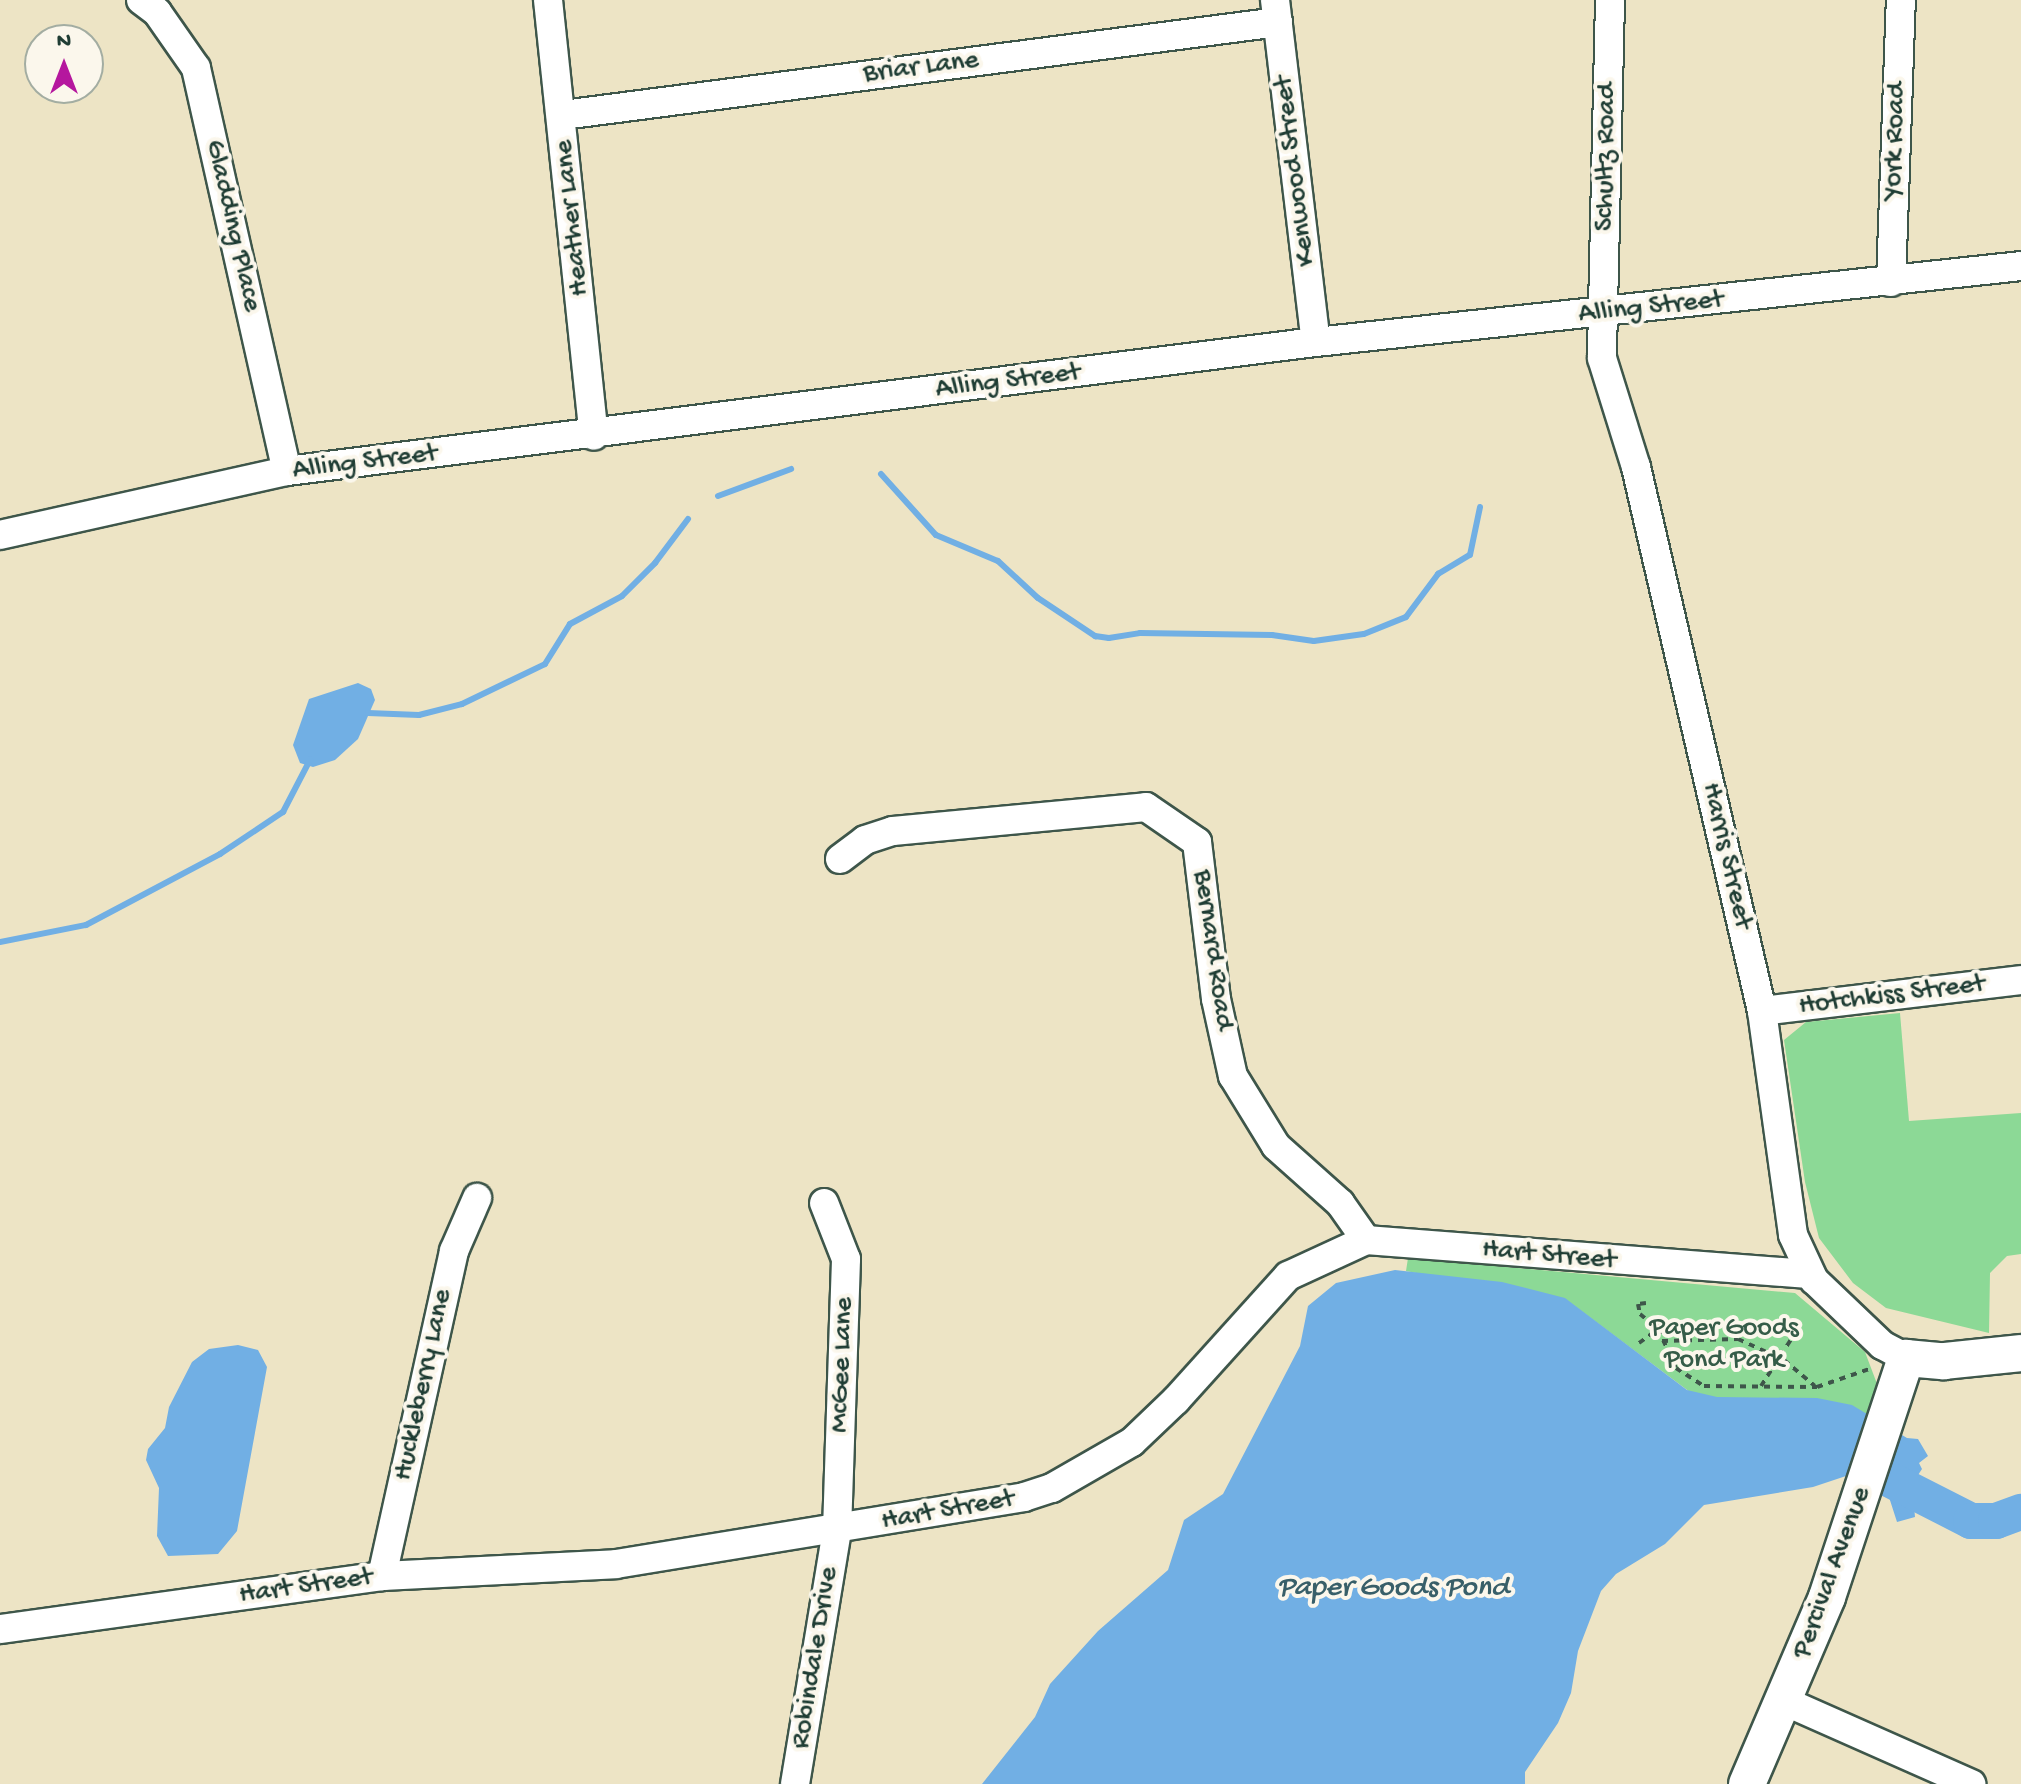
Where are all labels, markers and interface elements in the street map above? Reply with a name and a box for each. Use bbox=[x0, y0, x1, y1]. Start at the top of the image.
north arrow bbox=[24, 24, 104, 104]
text: N bbox=[57, 29, 71, 55]
street label: Briar Lane bbox=[861, 44, 981, 92]
street label: Kenwood Street bbox=[1268, 74, 1324, 268]
street label: York Road bbox=[1877, 82, 1915, 200]
street label: Schultz Road bbox=[1589, 83, 1625, 231]
street label: Gladding Place bbox=[196, 137, 268, 315]
street label: Heather Lane bbox=[548, 138, 598, 298]
street label: Alling Street bbox=[1577, 284, 1725, 332]
street label: Alling Street bbox=[934, 356, 1082, 408]
street label: Alling Street bbox=[291, 437, 439, 489]
street label: Harris Street bbox=[1693, 780, 1759, 932]
street label: Bernard Road bbox=[1184, 868, 1240, 1032]
street label: Hotchkiss Street bbox=[1797, 968, 1987, 1024]
street label: Hart Street bbox=[1481, 1233, 1617, 1279]
street label: Huckleberry Lane bbox=[387, 1286, 461, 1484]
street label: McGee Lane bbox=[824, 1297, 862, 1433]
park label: Paper Goods Pond Park bbox=[1649, 1312, 1799, 1378]
street label: Hart Street bbox=[879, 1483, 1017, 1539]
street label: Percival Avenue bbox=[1786, 1483, 1880, 1663]
street label: Hart Street bbox=[237, 1561, 375, 1613]
street label: Robindale Drive bbox=[785, 1565, 847, 1751]
water label: Paper Goods Pond bbox=[1278, 1571, 1508, 1607]

